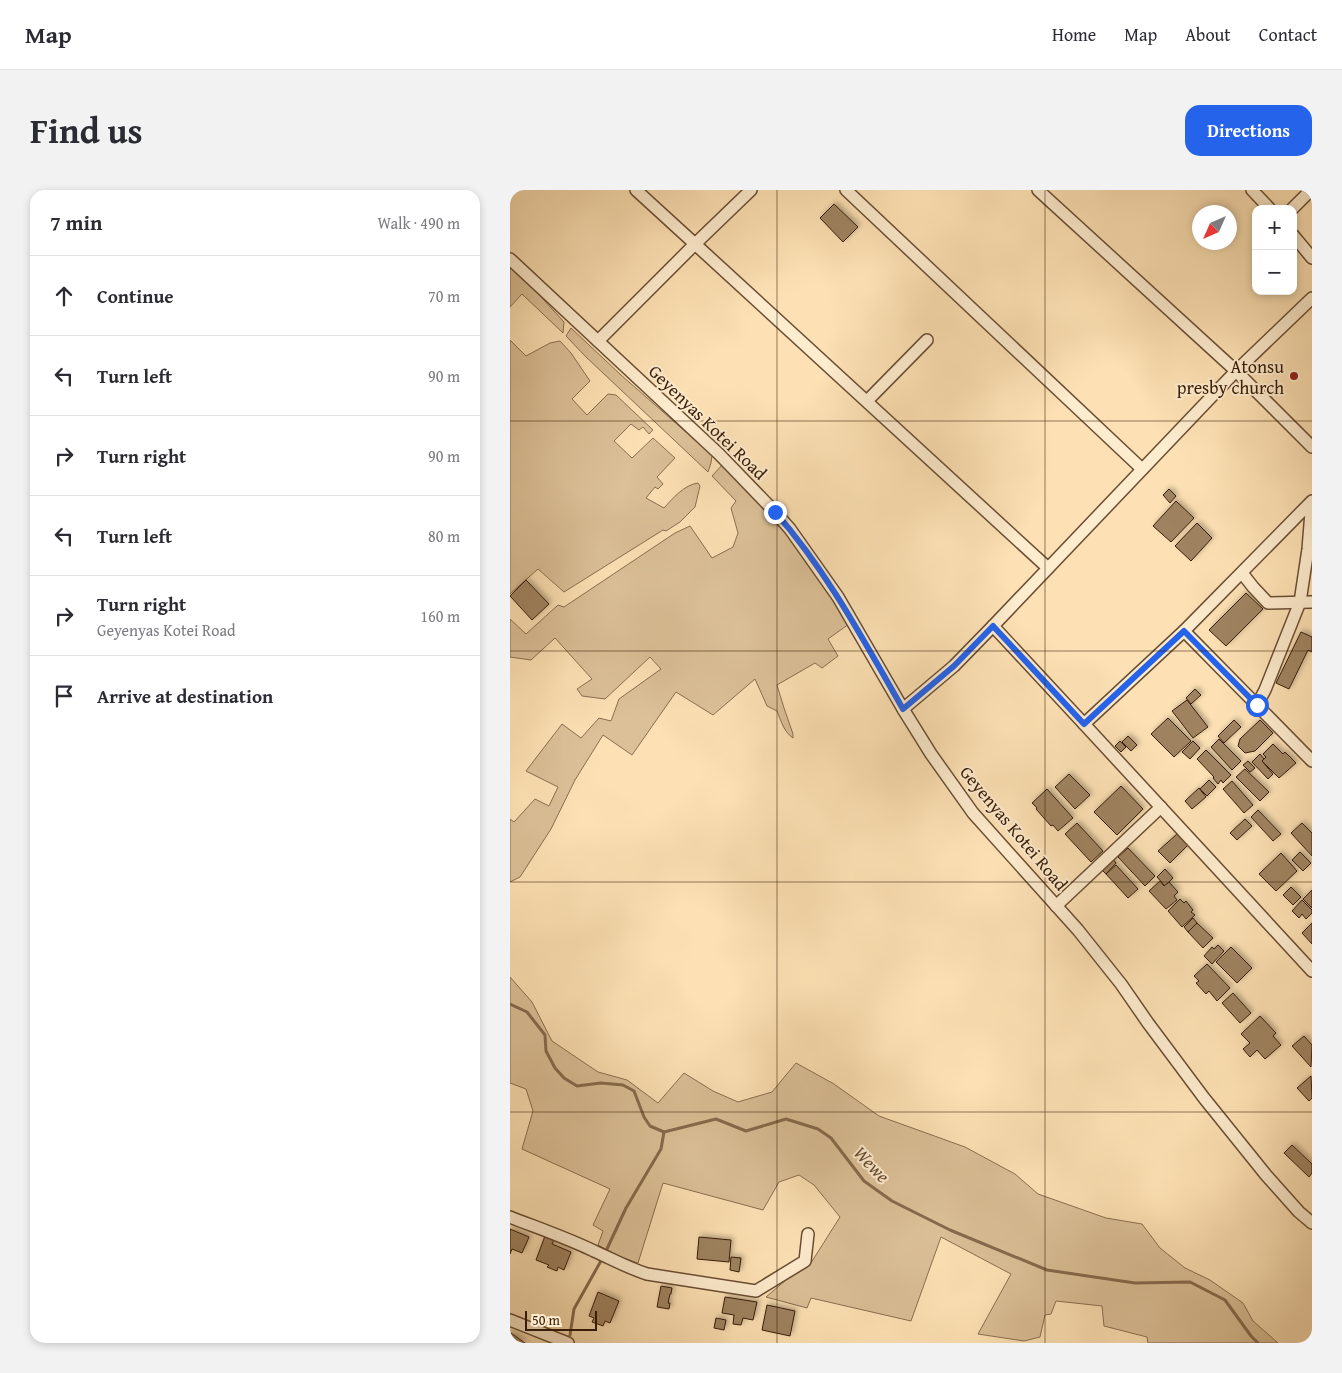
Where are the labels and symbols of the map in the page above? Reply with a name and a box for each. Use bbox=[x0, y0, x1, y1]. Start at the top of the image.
north arrow bbox=[1192, 205, 1237, 250]
place label: Atonsu presby church bbox=[1177, 353, 1284, 401]
street label: Geyenyas Kotei Road bbox=[643, 358, 774, 486]
marker: Atonsu presby church bbox=[1288, 370, 1300, 382]
route end bbox=[764, 501, 787, 524]
route start bbox=[1246, 694, 1269, 717]
street label: Geyenyas Kotei Road bbox=[954, 760, 1075, 897]
water label: Wewe bbox=[847, 1139, 897, 1189]
scale bar bbox=[525, 1308, 598, 1331]

